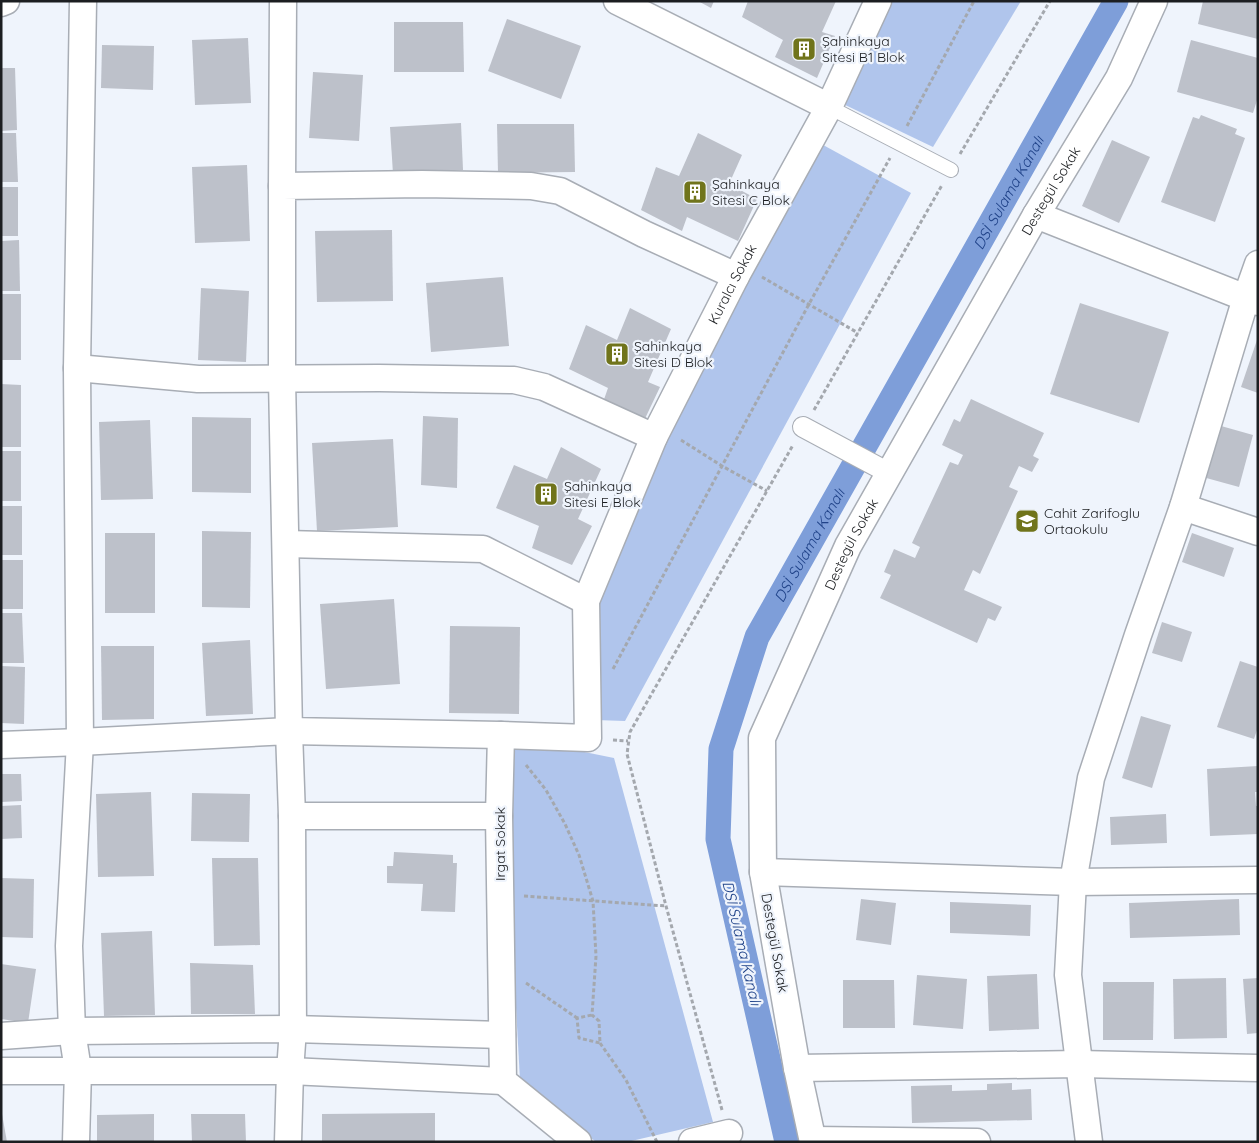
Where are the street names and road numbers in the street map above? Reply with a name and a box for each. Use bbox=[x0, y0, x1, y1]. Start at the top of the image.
street label: Destegül Sokak bbox=[1017, 143, 1084, 239]
street label: Kuralcı Sokak bbox=[704, 241, 761, 327]
street label: Destegül Sokak bbox=[820, 495, 882, 593]
street label: Irgat Sokak bbox=[491, 807, 509, 881]
street label: Destegül Sokak bbox=[757, 892, 793, 994]

